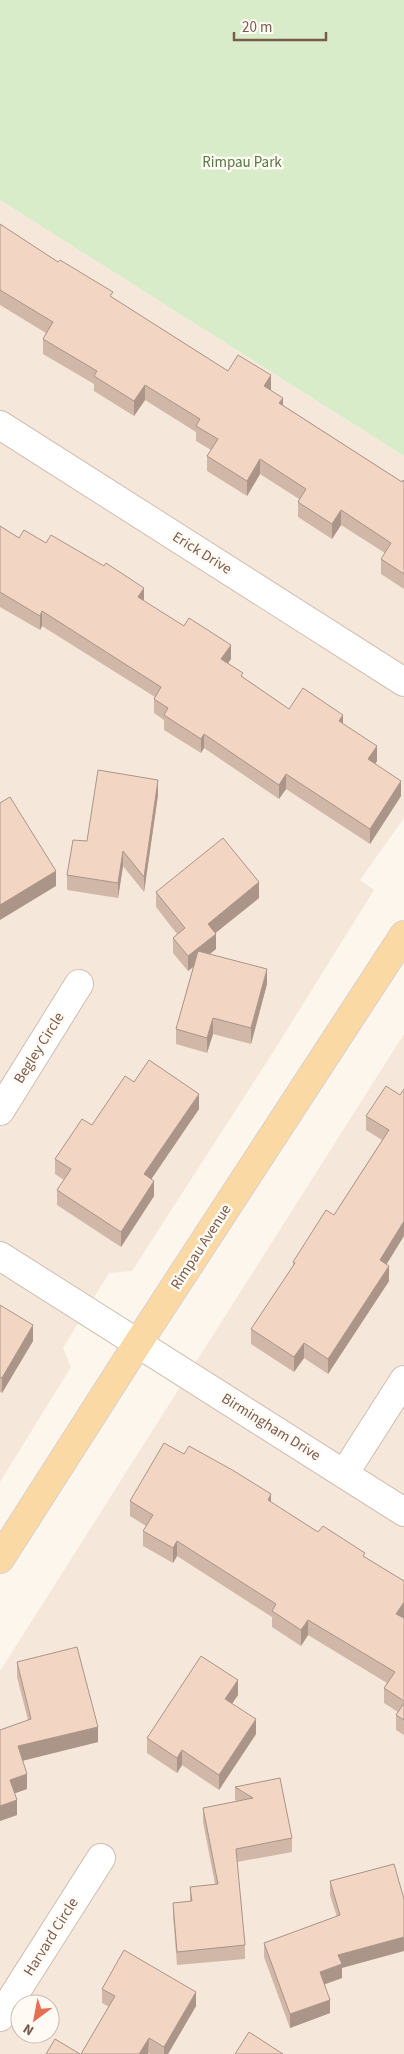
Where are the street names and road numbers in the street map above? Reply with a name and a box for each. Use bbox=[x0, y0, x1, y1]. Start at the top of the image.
street label: Erick Drive bbox=[168, 526, 236, 580]
street label: Begley Circle bbox=[9, 1008, 69, 1088]
street label: Rimpau Avenue bbox=[166, 1200, 236, 1294]
street label: Birmingham Drive bbox=[217, 1388, 325, 1466]
street label: Harvard Circle bbox=[19, 1894, 83, 1980]

